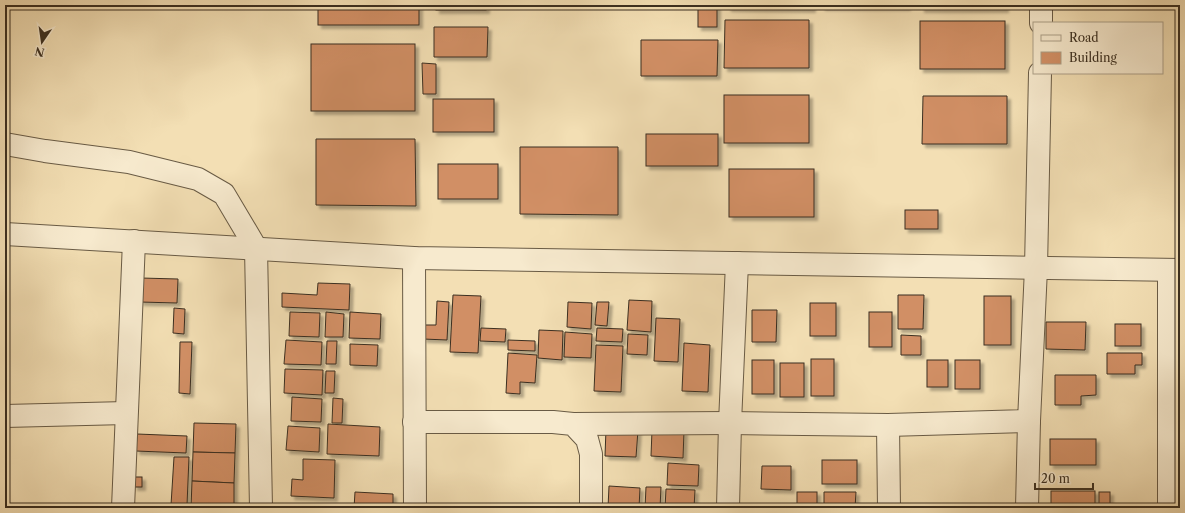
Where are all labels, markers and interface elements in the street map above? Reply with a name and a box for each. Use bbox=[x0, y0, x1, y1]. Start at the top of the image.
north arrow bbox=[22, 22, 62, 62]
legend bbox=[1033, 22, 1163, 74]
text: Road bbox=[1069, 30, 1099, 45]
text: N bbox=[33, 44, 46, 60]
text: Building bbox=[1069, 50, 1117, 65]
scale bar bbox=[1035, 465, 1093, 491]
text: 20 m bbox=[1041, 471, 1070, 486]

